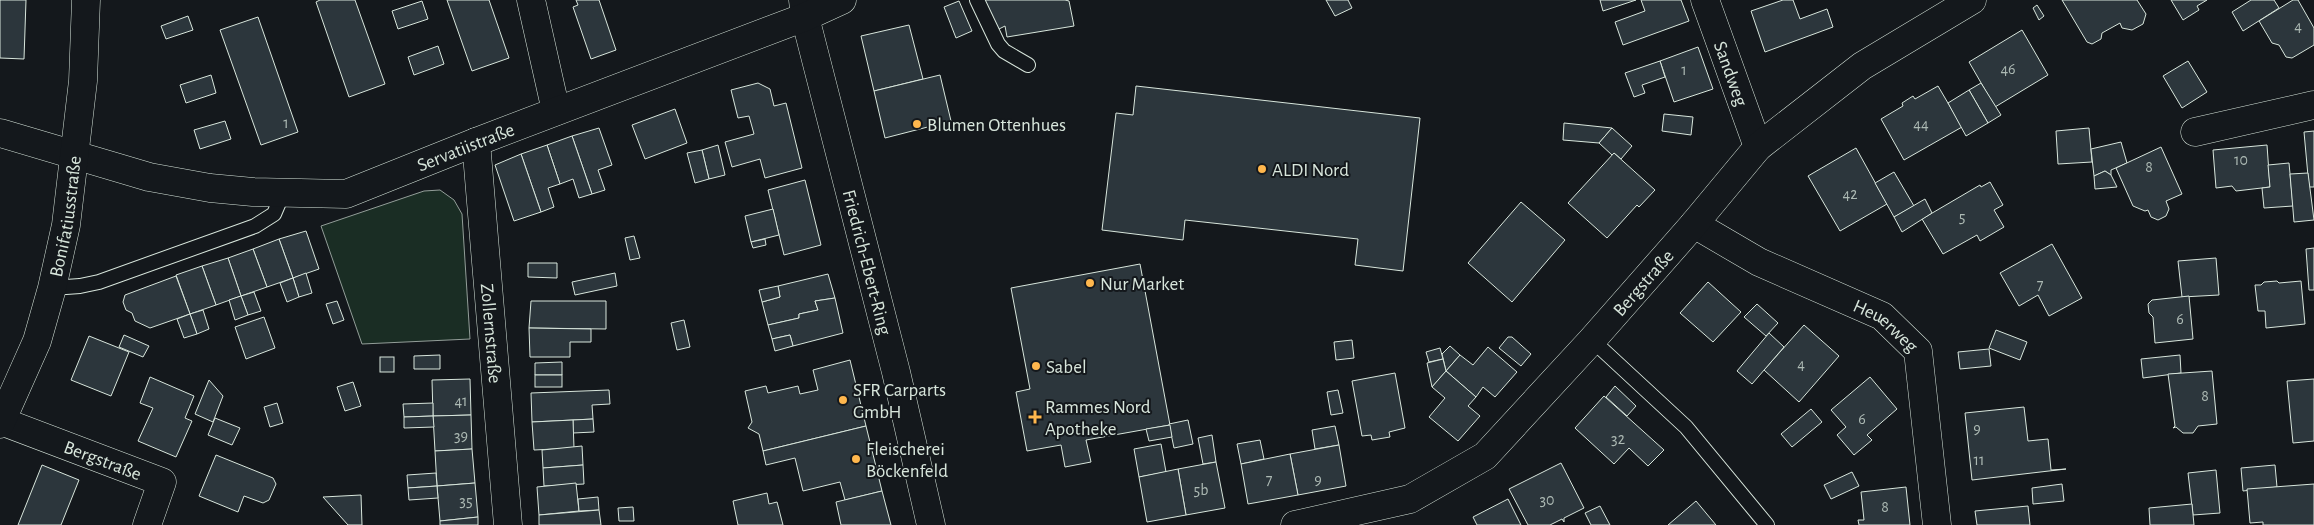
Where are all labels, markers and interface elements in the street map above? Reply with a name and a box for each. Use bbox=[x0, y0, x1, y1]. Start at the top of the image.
house number: 4 bbox=[2294, 18, 2302, 34]
street label: Sandweg bbox=[1710, 39, 1751, 109]
house number: 46 bbox=[2000, 61, 2016, 77]
house number: 1 bbox=[1681, 62, 1687, 78]
house number: 1 bbox=[283, 115, 289, 131]
place label: Blumen Ottenhues bbox=[927, 116, 1066, 135]
house number: 44 bbox=[1913, 116, 1929, 132]
marker: Blumen Ottenhues bbox=[911, 118, 923, 130]
street label: Servatiistraße bbox=[415, 120, 517, 176]
house number: 10 bbox=[2234, 152, 2248, 168]
street label: Bonifatiusstraße bbox=[47, 155, 85, 279]
house number: 8 bbox=[2145, 159, 2153, 175]
place label: ALDI Nord bbox=[1272, 161, 1349, 180]
marker: ALDI Nord bbox=[1256, 163, 1268, 175]
house number: 42 bbox=[1843, 186, 1857, 202]
street label: Friedrich-Ebert-Ring bbox=[839, 188, 894, 338]
house number: 5 bbox=[1959, 209, 1965, 225]
street label: Bergstraße bbox=[1610, 246, 1678, 320]
place label: Nur Market bbox=[1100, 275, 1184, 294]
marker: Nur Market bbox=[1084, 277, 1096, 289]
house number: 7 bbox=[2037, 277, 2044, 293]
street label: Zollernstraße bbox=[477, 283, 504, 384]
street label: Heuerweg bbox=[1850, 297, 1922, 357]
house number: 6 bbox=[2176, 311, 2184, 327]
house number: 4 bbox=[1797, 356, 1805, 372]
place label: Sabel bbox=[1046, 358, 1087, 377]
marker: Sabel bbox=[1030, 360, 1042, 372]
place label: SFR Carparts GmbH bbox=[853, 381, 946, 422]
house number: 8 bbox=[2201, 388, 2209, 404]
house number: 41 bbox=[454, 393, 468, 409]
marker: SFR Carparts GmbH bbox=[837, 394, 849, 406]
place label: Rammes Nord Apotheke bbox=[1045, 398, 1151, 439]
marker: Rammes Nord Apotheke bbox=[1029, 411, 1041, 423]
house number: 6 bbox=[1858, 411, 1866, 427]
house number: 9 bbox=[1973, 421, 1981, 437]
house number: 39 bbox=[454, 428, 468, 444]
house number: 32 bbox=[1611, 431, 1625, 447]
street label: Bergstraße bbox=[61, 438, 144, 484]
place label: Fleischerei Böckenfeld bbox=[866, 440, 948, 481]
house number: 11 bbox=[1973, 452, 1985, 468]
marker: Fleischerei Böckenfeld bbox=[850, 453, 862, 465]
house number: 7 bbox=[1266, 472, 1273, 488]
house number: 9 bbox=[1314, 472, 1322, 488]
house number: 5b bbox=[1194, 482, 1208, 498]
house number: 30 bbox=[1539, 492, 1555, 508]
house number: 35 bbox=[459, 493, 473, 509]
house number: 8 bbox=[1881, 499, 1889, 515]

